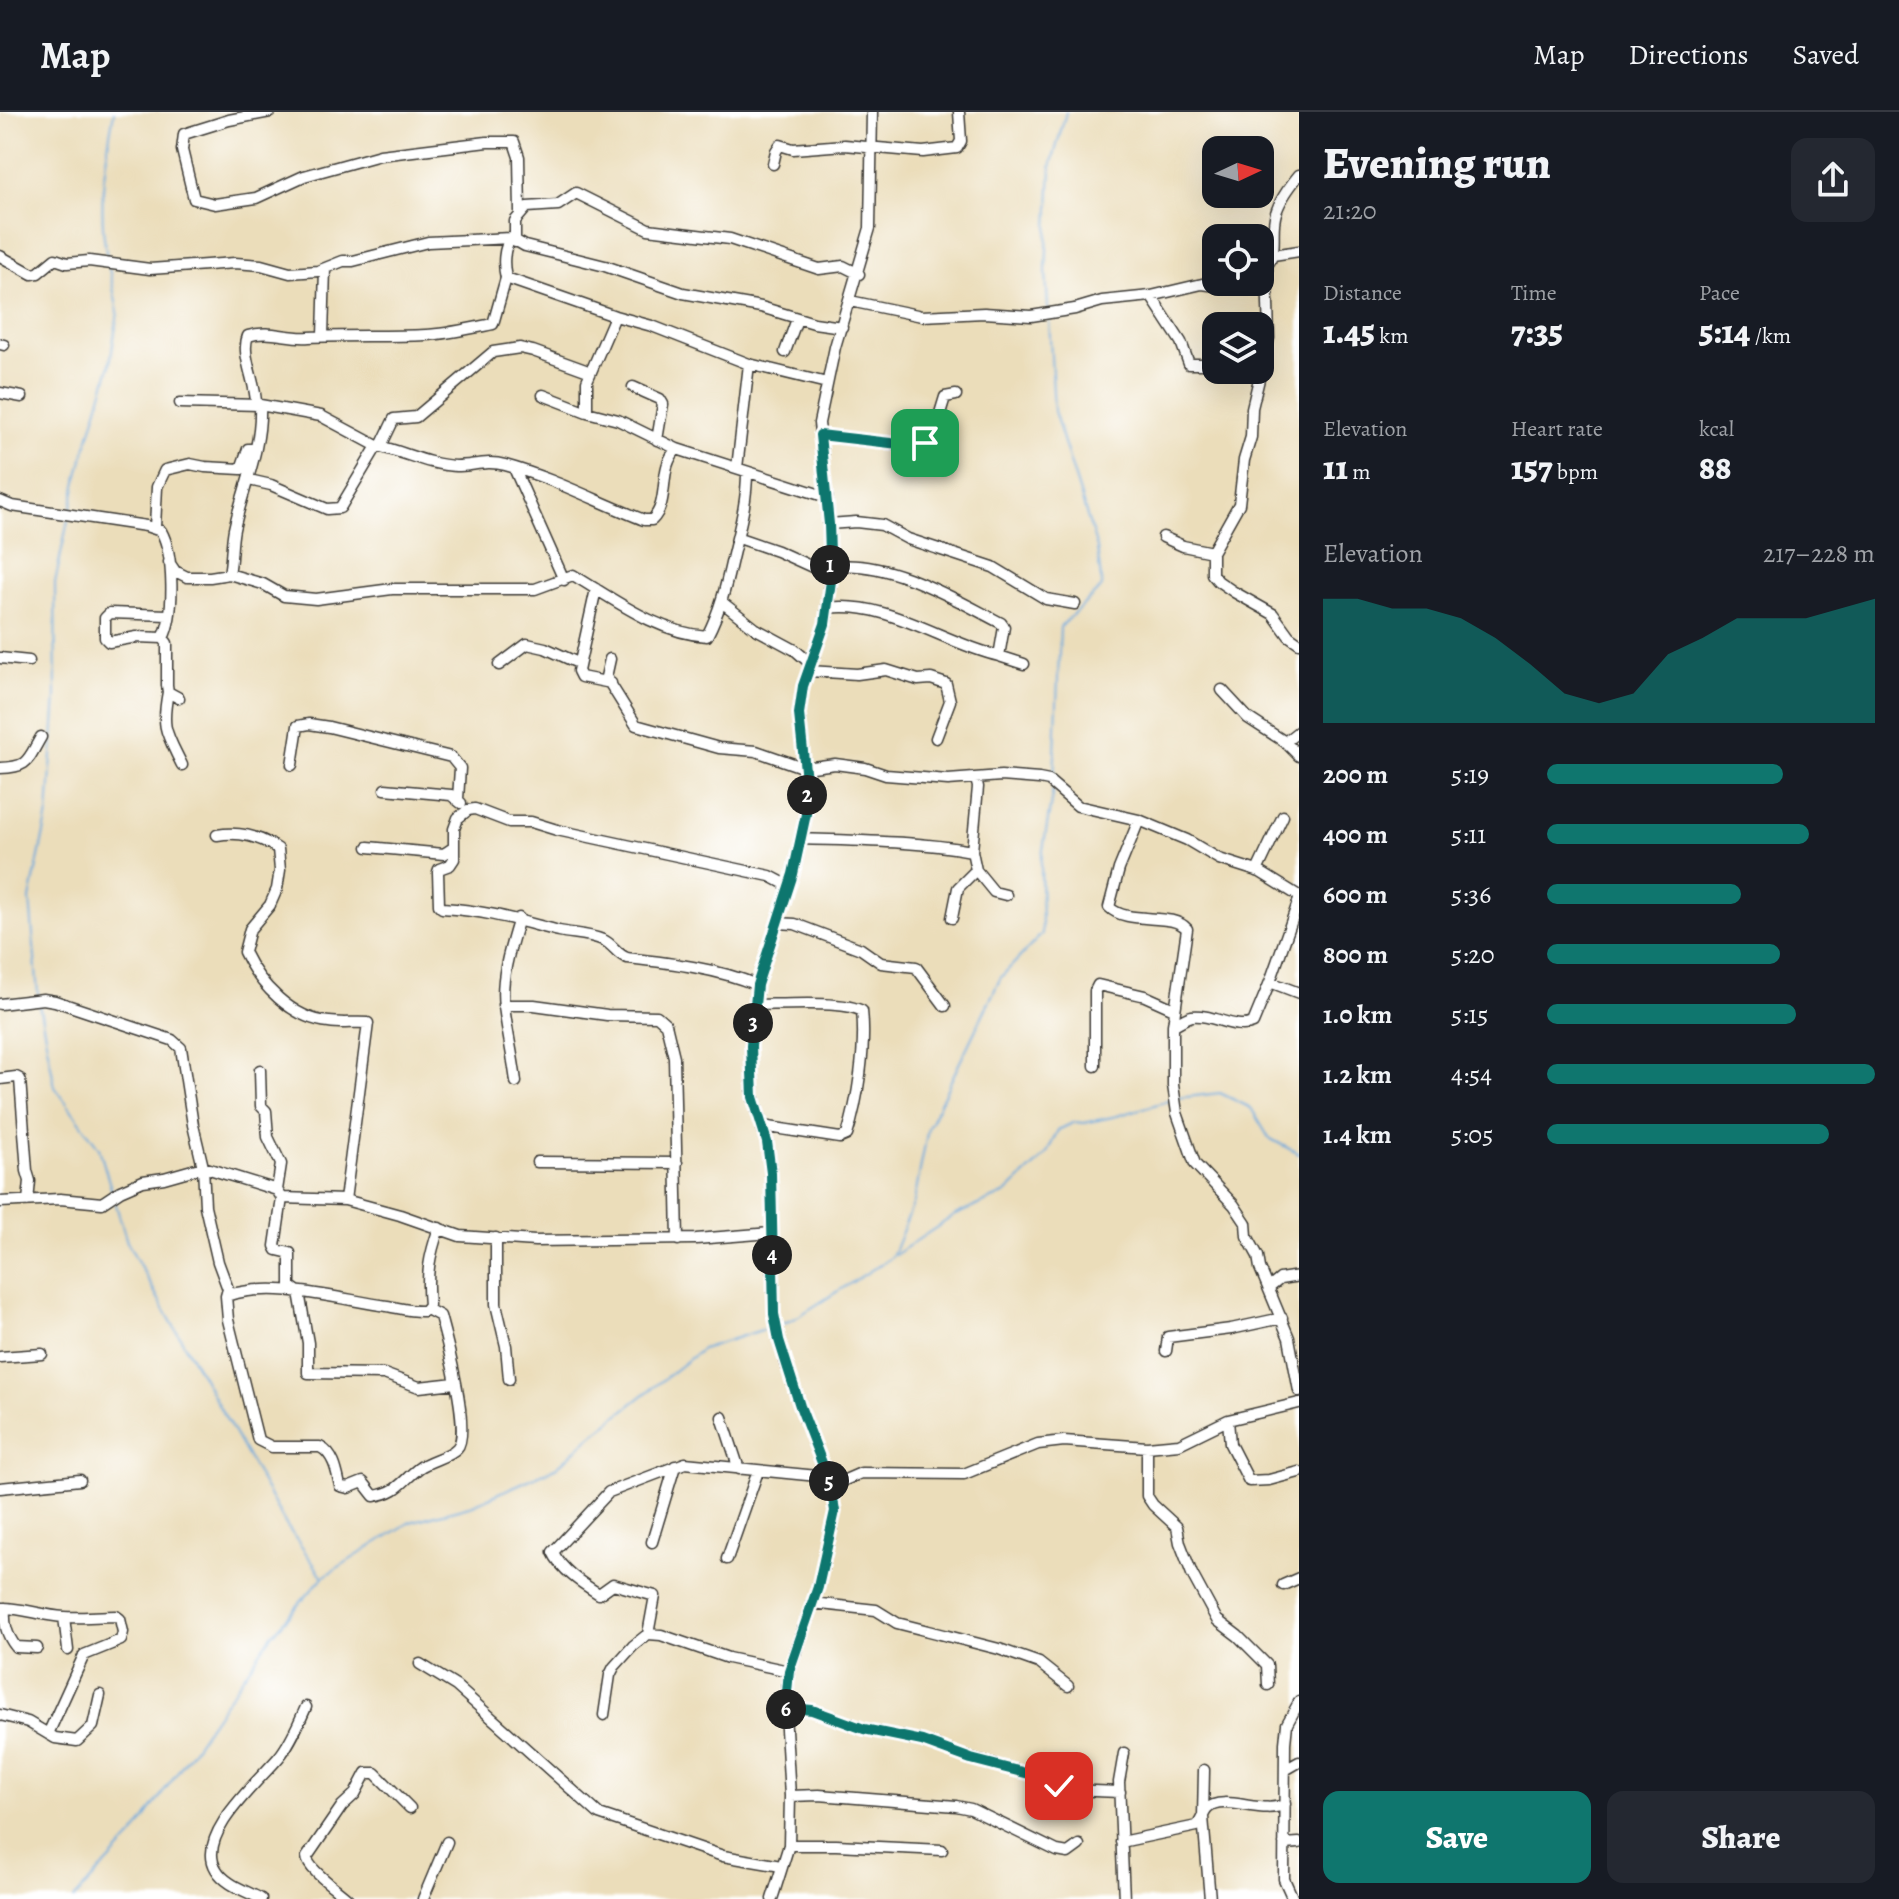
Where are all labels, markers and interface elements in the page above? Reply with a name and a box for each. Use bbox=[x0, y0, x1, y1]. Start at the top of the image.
text: Map bbox=[40, 29, 110, 81]
text: Map bbox=[1533, 36, 1584, 74]
text: Directions bbox=[1628, 36, 1749, 74]
text: Saved bbox=[1793, 36, 1859, 74]
text: Evening run bbox=[1323, 133, 1551, 193]
north arrow bbox=[1202, 136, 1274, 208]
map controls bbox=[1202, 136, 1274, 384]
button: share bbox=[1791, 138, 1875, 222]
text: 21:20 bbox=[1323, 193, 1377, 228]
button: locate bbox=[1202, 224, 1274, 296]
text: Distance bbox=[1323, 278, 1402, 308]
text: Time bbox=[1511, 278, 1557, 308]
text: Pace bbox=[1699, 278, 1740, 308]
text: 1.45 bbox=[1323, 308, 1375, 355]
text: 7:35 bbox=[1511, 308, 1563, 355]
text: 5:14 bbox=[1699, 308, 1750, 355]
button: layers bbox=[1202, 312, 1274, 384]
text: km bbox=[1375, 321, 1409, 351]
text: /km bbox=[1750, 321, 1791, 351]
pin bbox=[891, 409, 959, 477]
text: Elevation bbox=[1323, 414, 1407, 444]
text: Heart rate bbox=[1511, 414, 1603, 444]
text: kcal bbox=[1699, 414, 1734, 444]
icon: arrive bbox=[903, 421, 947, 465]
text: 11 bbox=[1323, 444, 1348, 491]
text: 157 bbox=[1511, 444, 1553, 491]
text: 88 bbox=[1699, 444, 1731, 491]
text: m bbox=[1348, 457, 1371, 487]
text: bpm bbox=[1553, 457, 1598, 487]
text: Elevation bbox=[1323, 536, 1423, 571]
text: 217–228 m bbox=[1763, 536, 1875, 571]
pin: 1 bbox=[810, 545, 850, 585]
text: 1 bbox=[826, 550, 834, 580]
text: 200 m bbox=[1323, 757, 1388, 792]
text: 5:19 bbox=[1451, 757, 1489, 792]
pin: 2 bbox=[787, 775, 827, 815]
text: 2 bbox=[802, 780, 812, 810]
text: 400 m bbox=[1323, 817, 1388, 852]
text: 5:11 bbox=[1451, 817, 1486, 852]
text: 600 m bbox=[1323, 877, 1388, 912]
text: 5:36 bbox=[1451, 877, 1491, 912]
text: 800 m bbox=[1323, 937, 1388, 972]
text: 5:20 bbox=[1451, 937, 1495, 972]
text: 1.0 km bbox=[1323, 997, 1392, 1032]
text: 5:15 bbox=[1451, 997, 1488, 1032]
pin: 3 bbox=[733, 1003, 773, 1043]
text: 3 bbox=[748, 1008, 758, 1038]
text: 1.2 km bbox=[1323, 1057, 1392, 1092]
text: 4:54 bbox=[1451, 1057, 1492, 1092]
text: 1.4 km bbox=[1323, 1117, 1391, 1152]
text: 5:05 bbox=[1451, 1117, 1493, 1152]
pin: 4 bbox=[752, 1235, 792, 1275]
text: 4 bbox=[767, 1240, 777, 1270]
pin: 5 bbox=[809, 1461, 849, 1501]
text: 5 bbox=[824, 1466, 834, 1496]
pin: 6 bbox=[766, 1689, 806, 1729]
text: 6 bbox=[781, 1694, 791, 1724]
pin bbox=[1025, 1752, 1093, 1820]
icon: check bbox=[1037, 1764, 1081, 1808]
button: Save bbox=[1323, 1791, 1591, 1883]
button: Share bbox=[1607, 1791, 1875, 1883]

